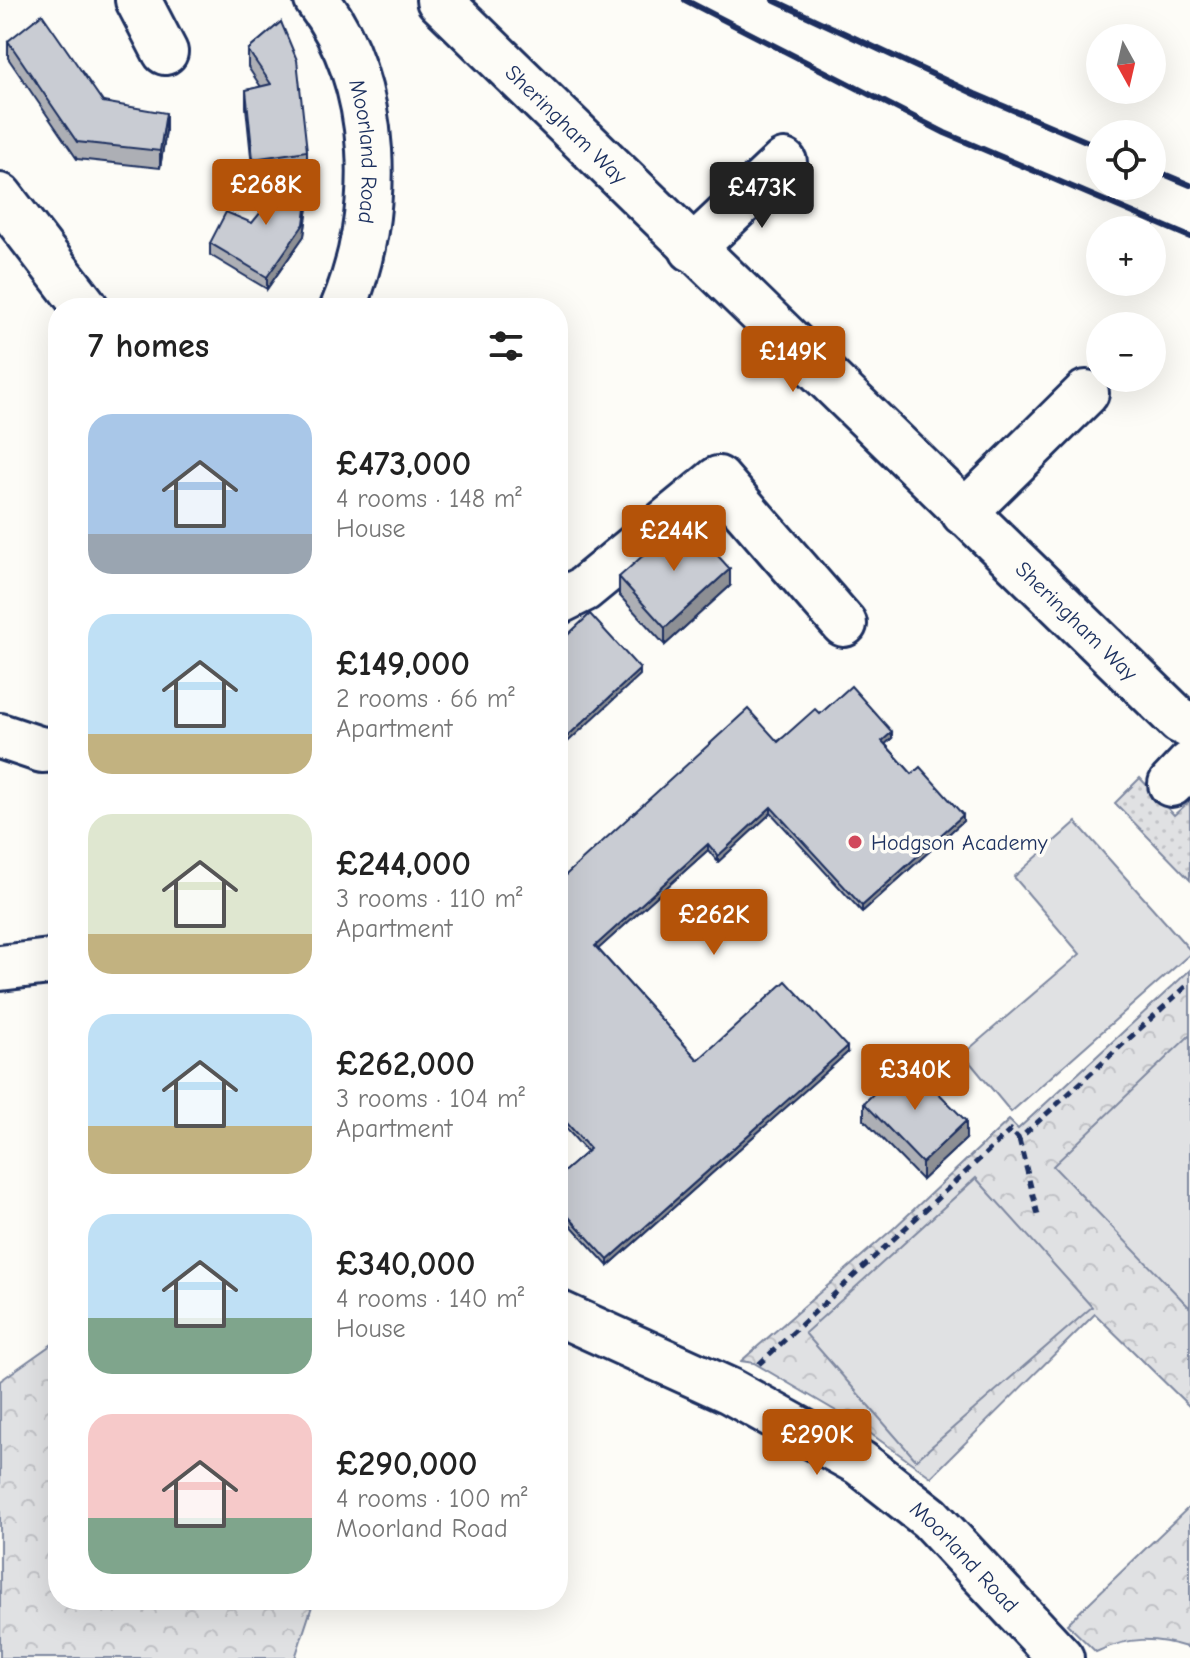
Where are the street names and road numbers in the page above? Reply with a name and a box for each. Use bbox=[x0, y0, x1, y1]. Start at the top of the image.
street label: Sheringham Way bbox=[499, 60, 632, 190]
street label: Moorland Road bbox=[343, 76, 382, 225]
street label: Sheringham Way bbox=[1010, 556, 1143, 687]
street label: Moorland Road bbox=[905, 1495, 1024, 1618]

